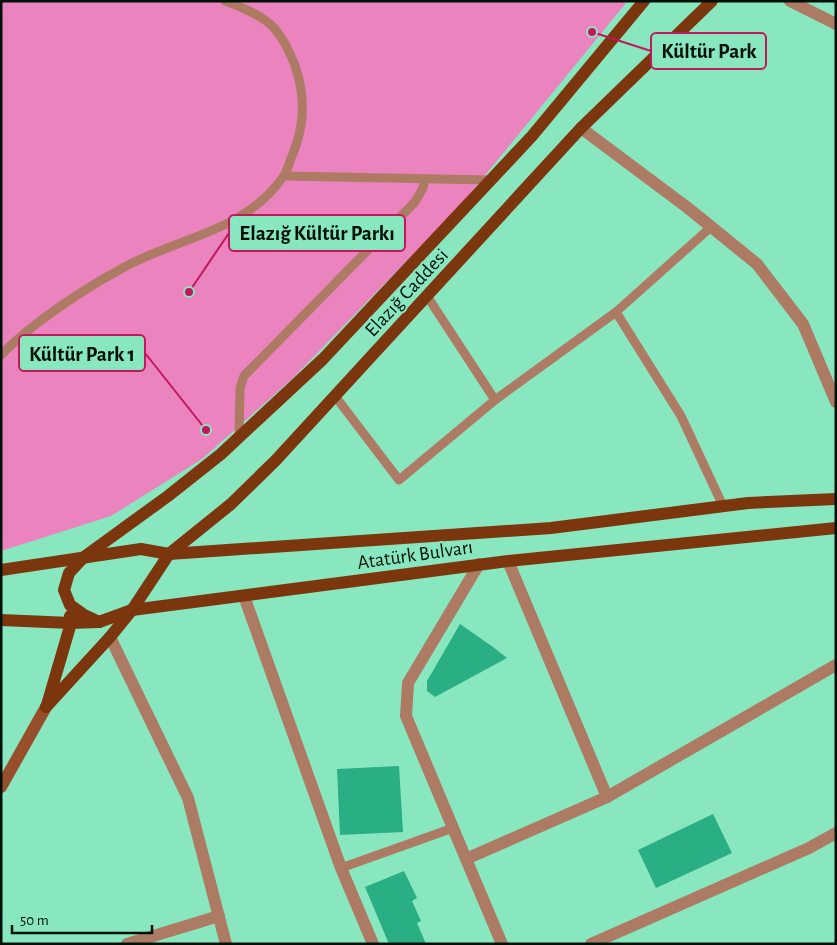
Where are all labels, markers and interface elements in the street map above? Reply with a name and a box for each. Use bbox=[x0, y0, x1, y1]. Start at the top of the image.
callout: Kültür Park bbox=[651, 33, 766, 69]
text: Kültür Park bbox=[661, 41, 757, 62]
callout: Elazığ Kültür Parkı bbox=[229, 215, 405, 251]
text: Elazığ Kültür Parkı bbox=[239, 223, 395, 244]
street label: Elazığ Caddesi bbox=[361, 245, 452, 340]
callout: Kültür Park 1 bbox=[19, 335, 145, 371]
text: Kültür Park 1 bbox=[29, 344, 135, 365]
street label: Atatürk Bulvarı bbox=[356, 537, 474, 573]
scale bar bbox=[12, 902, 152, 934]
text: 50 m bbox=[20, 913, 49, 928]

